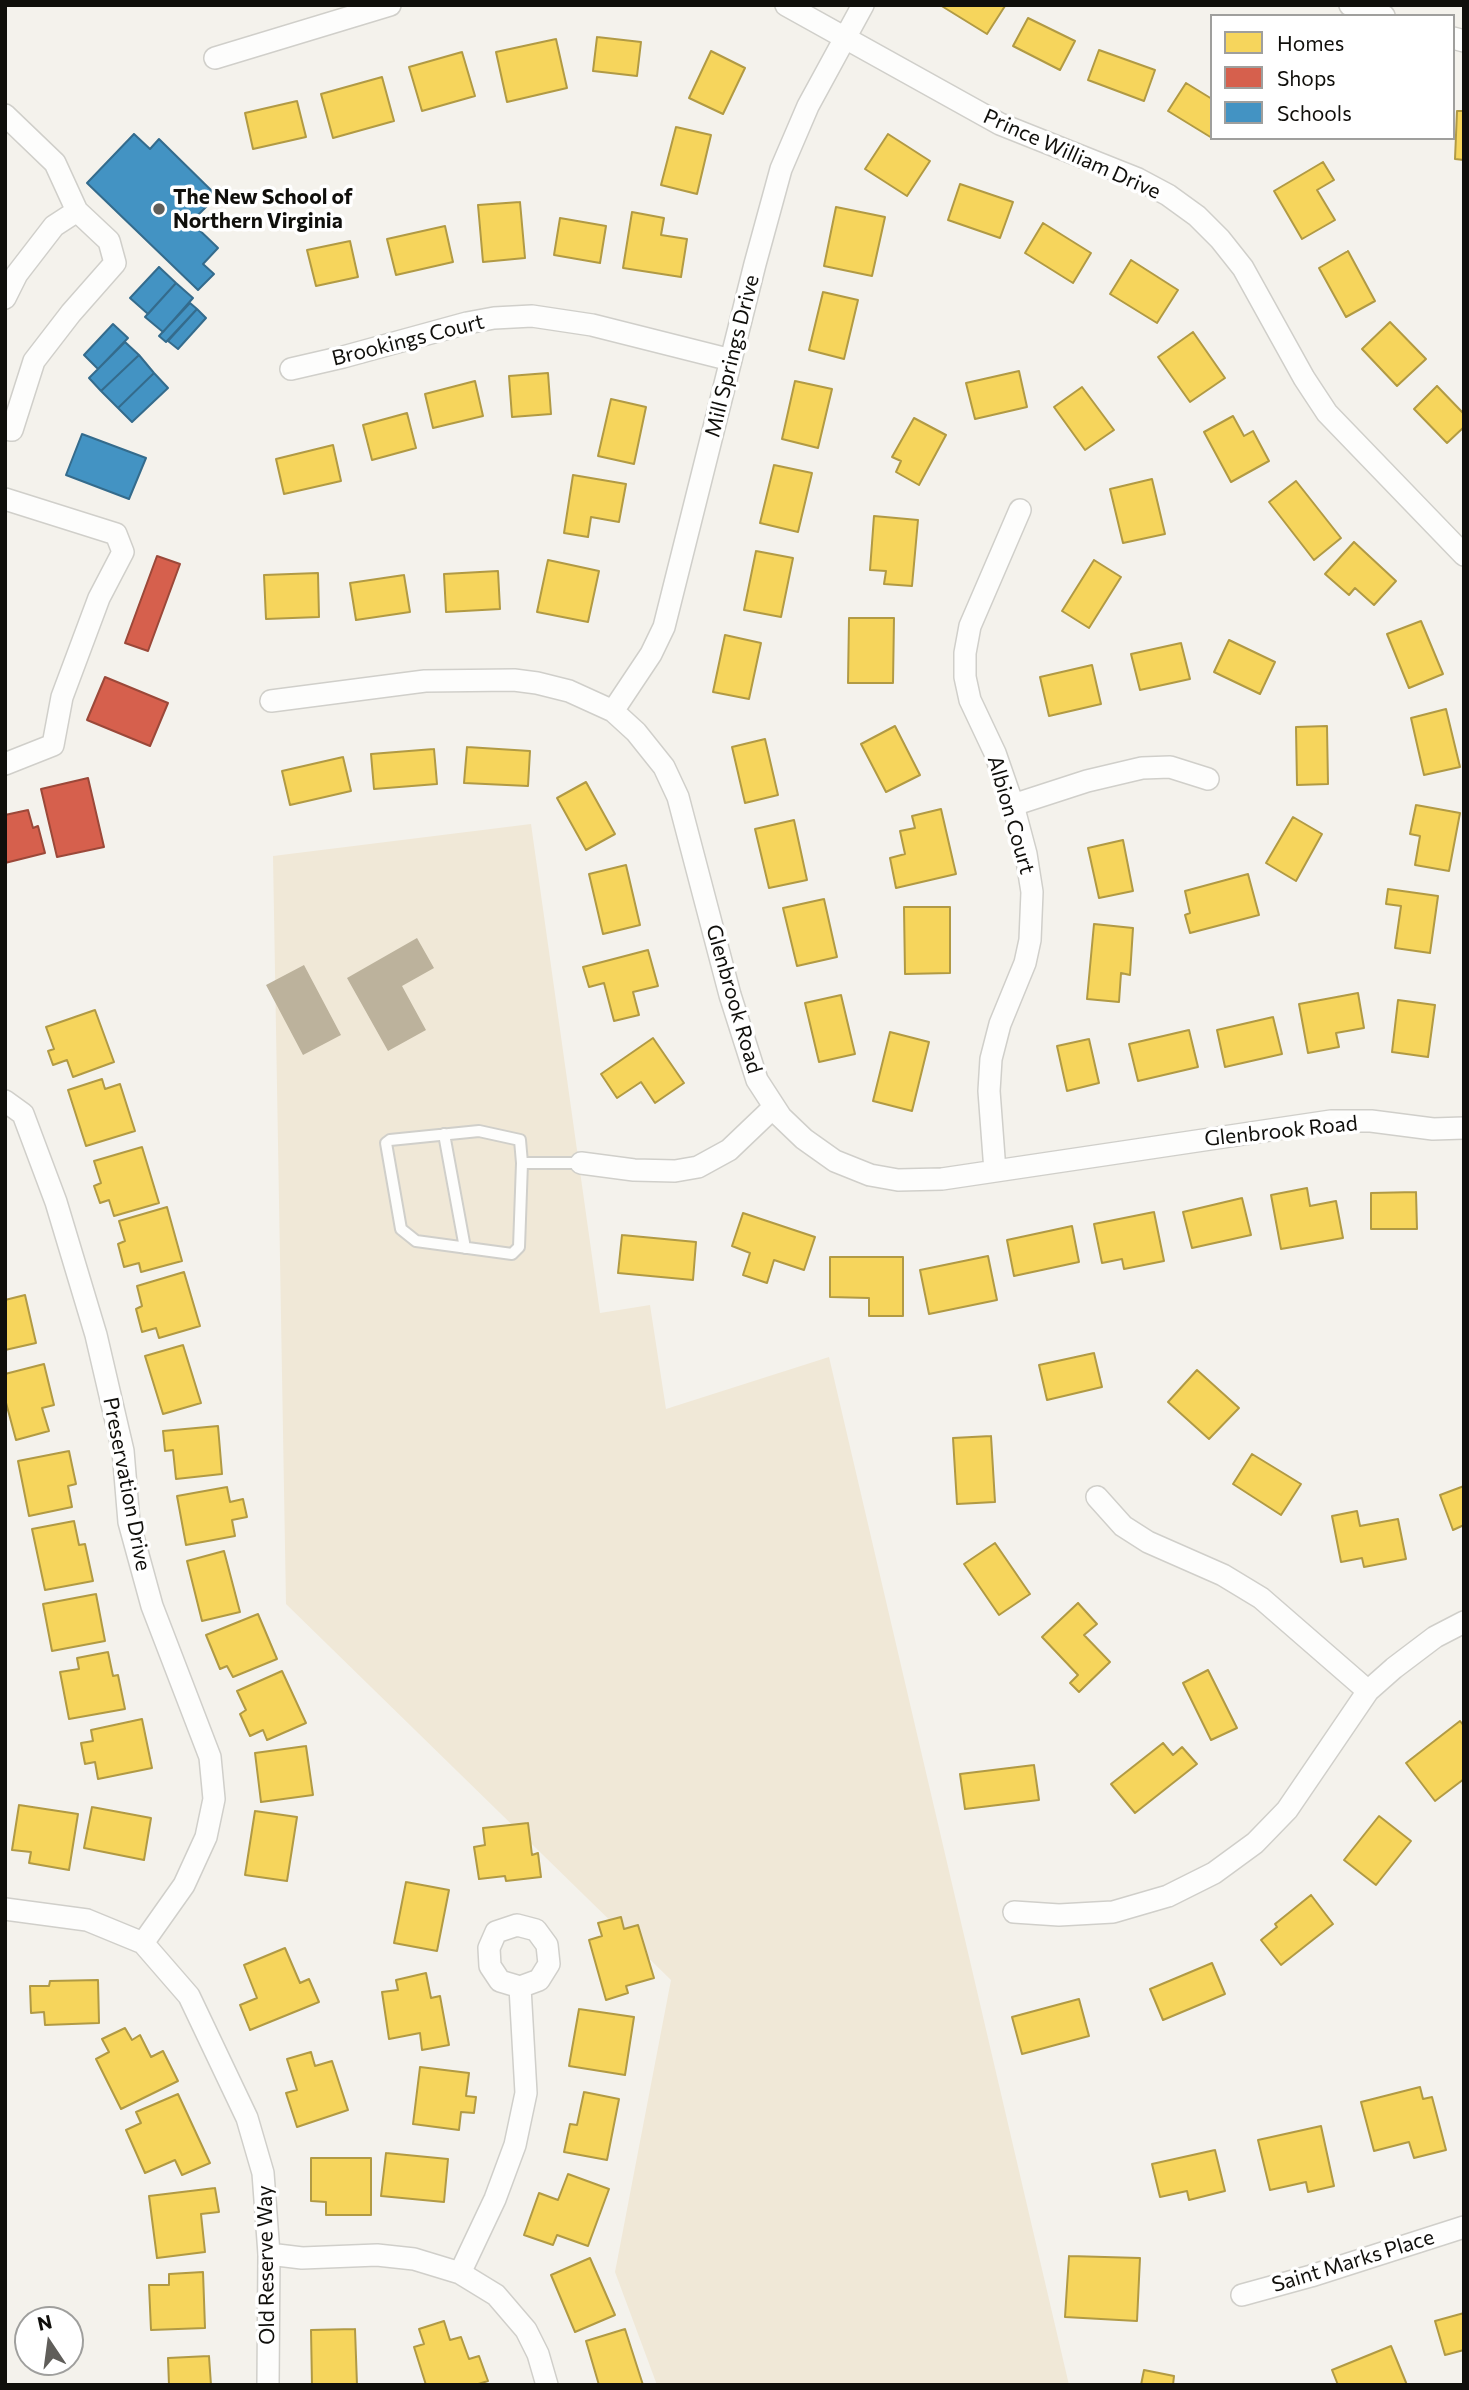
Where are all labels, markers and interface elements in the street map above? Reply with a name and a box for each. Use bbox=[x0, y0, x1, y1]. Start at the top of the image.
legend bbox=[1210, 14, 1455, 140]
text: Homes bbox=[1277, 30, 1344, 55]
text: Shops bbox=[1277, 65, 1336, 90]
text: Schools bbox=[1277, 100, 1352, 125]
street label: Prince William Drive bbox=[979, 104, 1165, 204]
place label: The New School of Northern Virginia bbox=[173, 184, 353, 234]
marker: The New School of Northern Virginia bbox=[151, 201, 167, 217]
street label: Mill Springs Drive bbox=[700, 272, 764, 440]
street label: Brookings Court bbox=[329, 309, 487, 371]
street label: Albion Court bbox=[982, 753, 1040, 877]
street label: Glenbrook Road bbox=[701, 922, 767, 1076]
street label: Glenbrook Road bbox=[1203, 1110, 1359, 1152]
street label: Preservation Drive bbox=[98, 1395, 156, 1573]
street label: Old Reserve Way bbox=[252, 2185, 280, 2345]
street label: Saint Marks Place bbox=[1269, 2224, 1437, 2298]
north arrow bbox=[14, 2306, 84, 2376]
text: N bbox=[35, 2309, 54, 2335]

